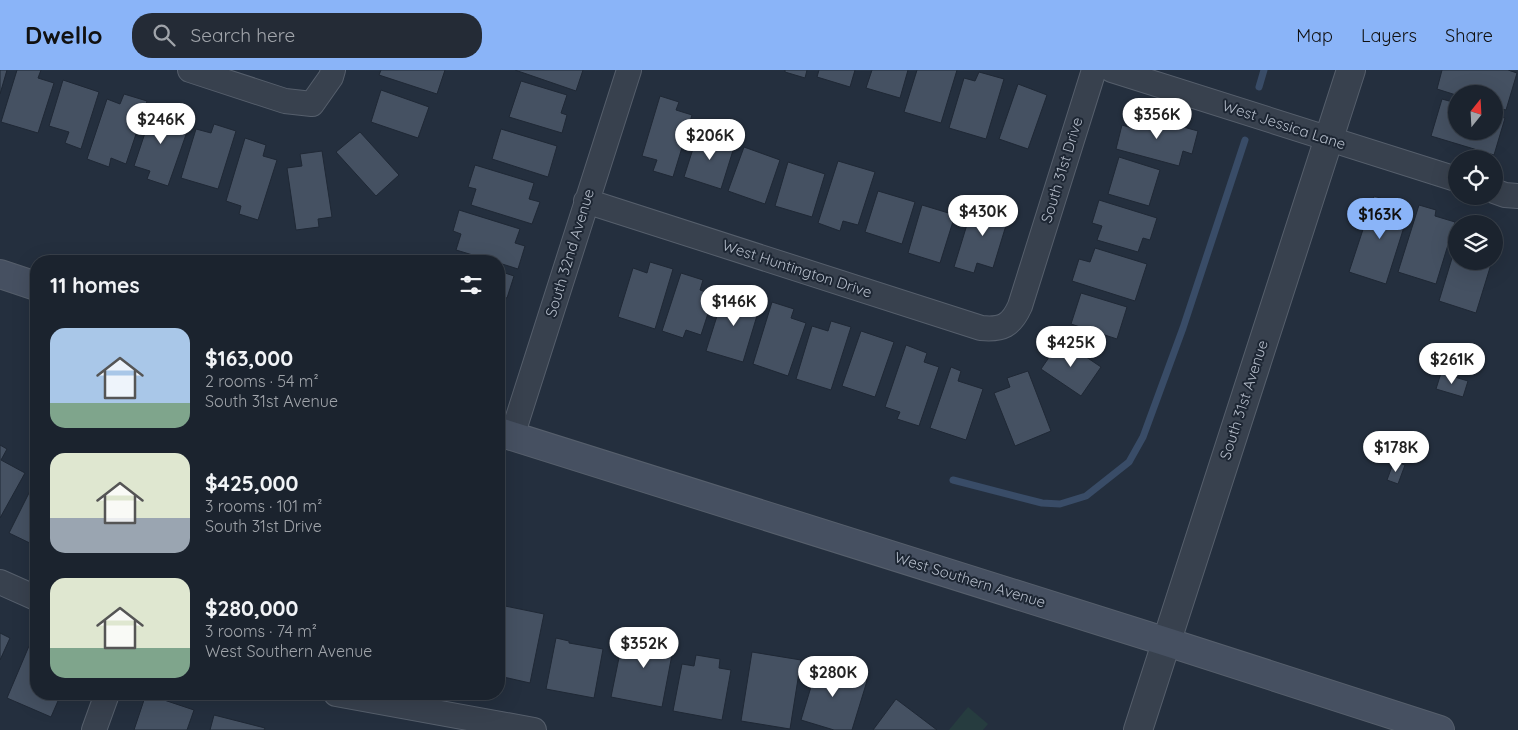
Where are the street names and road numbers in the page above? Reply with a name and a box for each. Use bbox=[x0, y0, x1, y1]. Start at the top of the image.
street label: West Jessica Lane bbox=[1220, 96, 1348, 153]
street label: South 31st Drive bbox=[1036, 115, 1087, 225]
street label: South 32nd Avenue bbox=[541, 186, 598, 319]
street label: West Huntington Drive bbox=[720, 235, 874, 302]
street label: South 31st Avenue bbox=[1215, 338, 1272, 462]
street label: West Southern Avenue bbox=[892, 547, 1048, 612]

